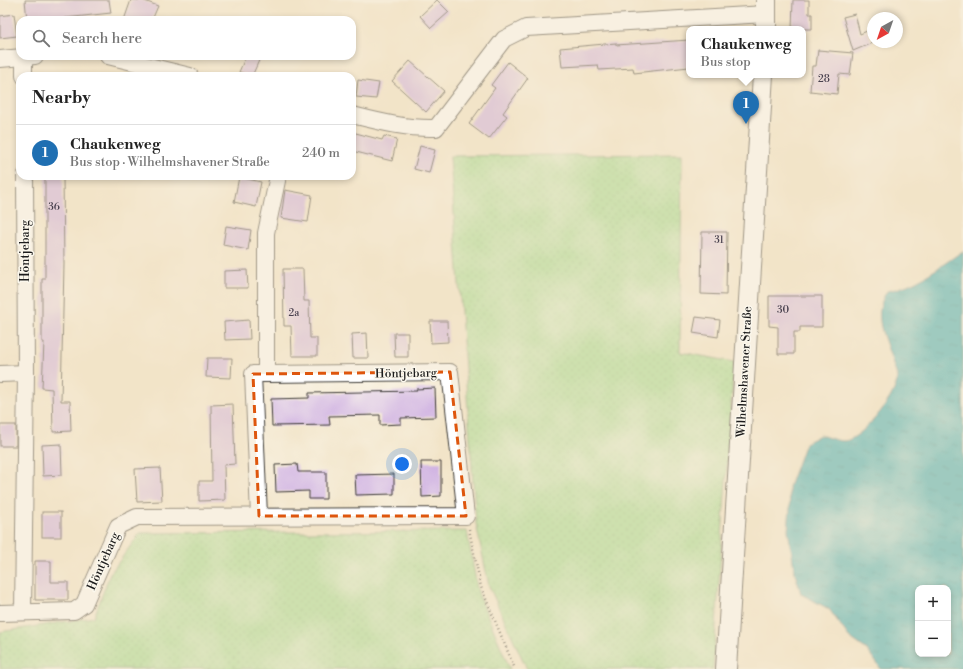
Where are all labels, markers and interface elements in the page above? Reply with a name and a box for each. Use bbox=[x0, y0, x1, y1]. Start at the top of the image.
north arrow bbox=[867, 12, 903, 48]
search box bbox=[16, 16, 356, 60]
popup bbox=[686, 26, 806, 78]
icon: search bbox=[30, 27, 52, 49]
text: Search here bbox=[62, 29, 142, 48]
text: Chaukenweg bbox=[701, 35, 791, 54]
text: Bus stop bbox=[701, 54, 751, 70]
house number: 28 bbox=[818, 73, 830, 85]
text: Nearby bbox=[32, 87, 91, 109]
pin: 1 bbox=[733, 91, 759, 124]
text: Chaukenweg bbox=[70, 135, 160, 154]
text: 1 bbox=[42, 145, 48, 161]
text: 240 m bbox=[302, 145, 340, 161]
text: Bus stop · Wilhelmshavener Straße bbox=[70, 154, 270, 170]
house number: 36 bbox=[48, 201, 60, 213]
street label: Höntjebarg bbox=[18, 219, 33, 282]
house number: 31 bbox=[714, 234, 724, 246]
house number: 30 bbox=[777, 304, 789, 316]
street label: Wilhelmshavener Straße bbox=[734, 306, 755, 439]
house number: 2a bbox=[289, 307, 300, 319]
street label: Höntjebarg bbox=[375, 365, 438, 382]
your location bbox=[392, 454, 412, 474]
street label: Höntjebarg bbox=[84, 529, 123, 593]
map controls bbox=[915, 585, 951, 657]
button: + bbox=[915, 585, 951, 621]
button: − bbox=[915, 621, 951, 657]

